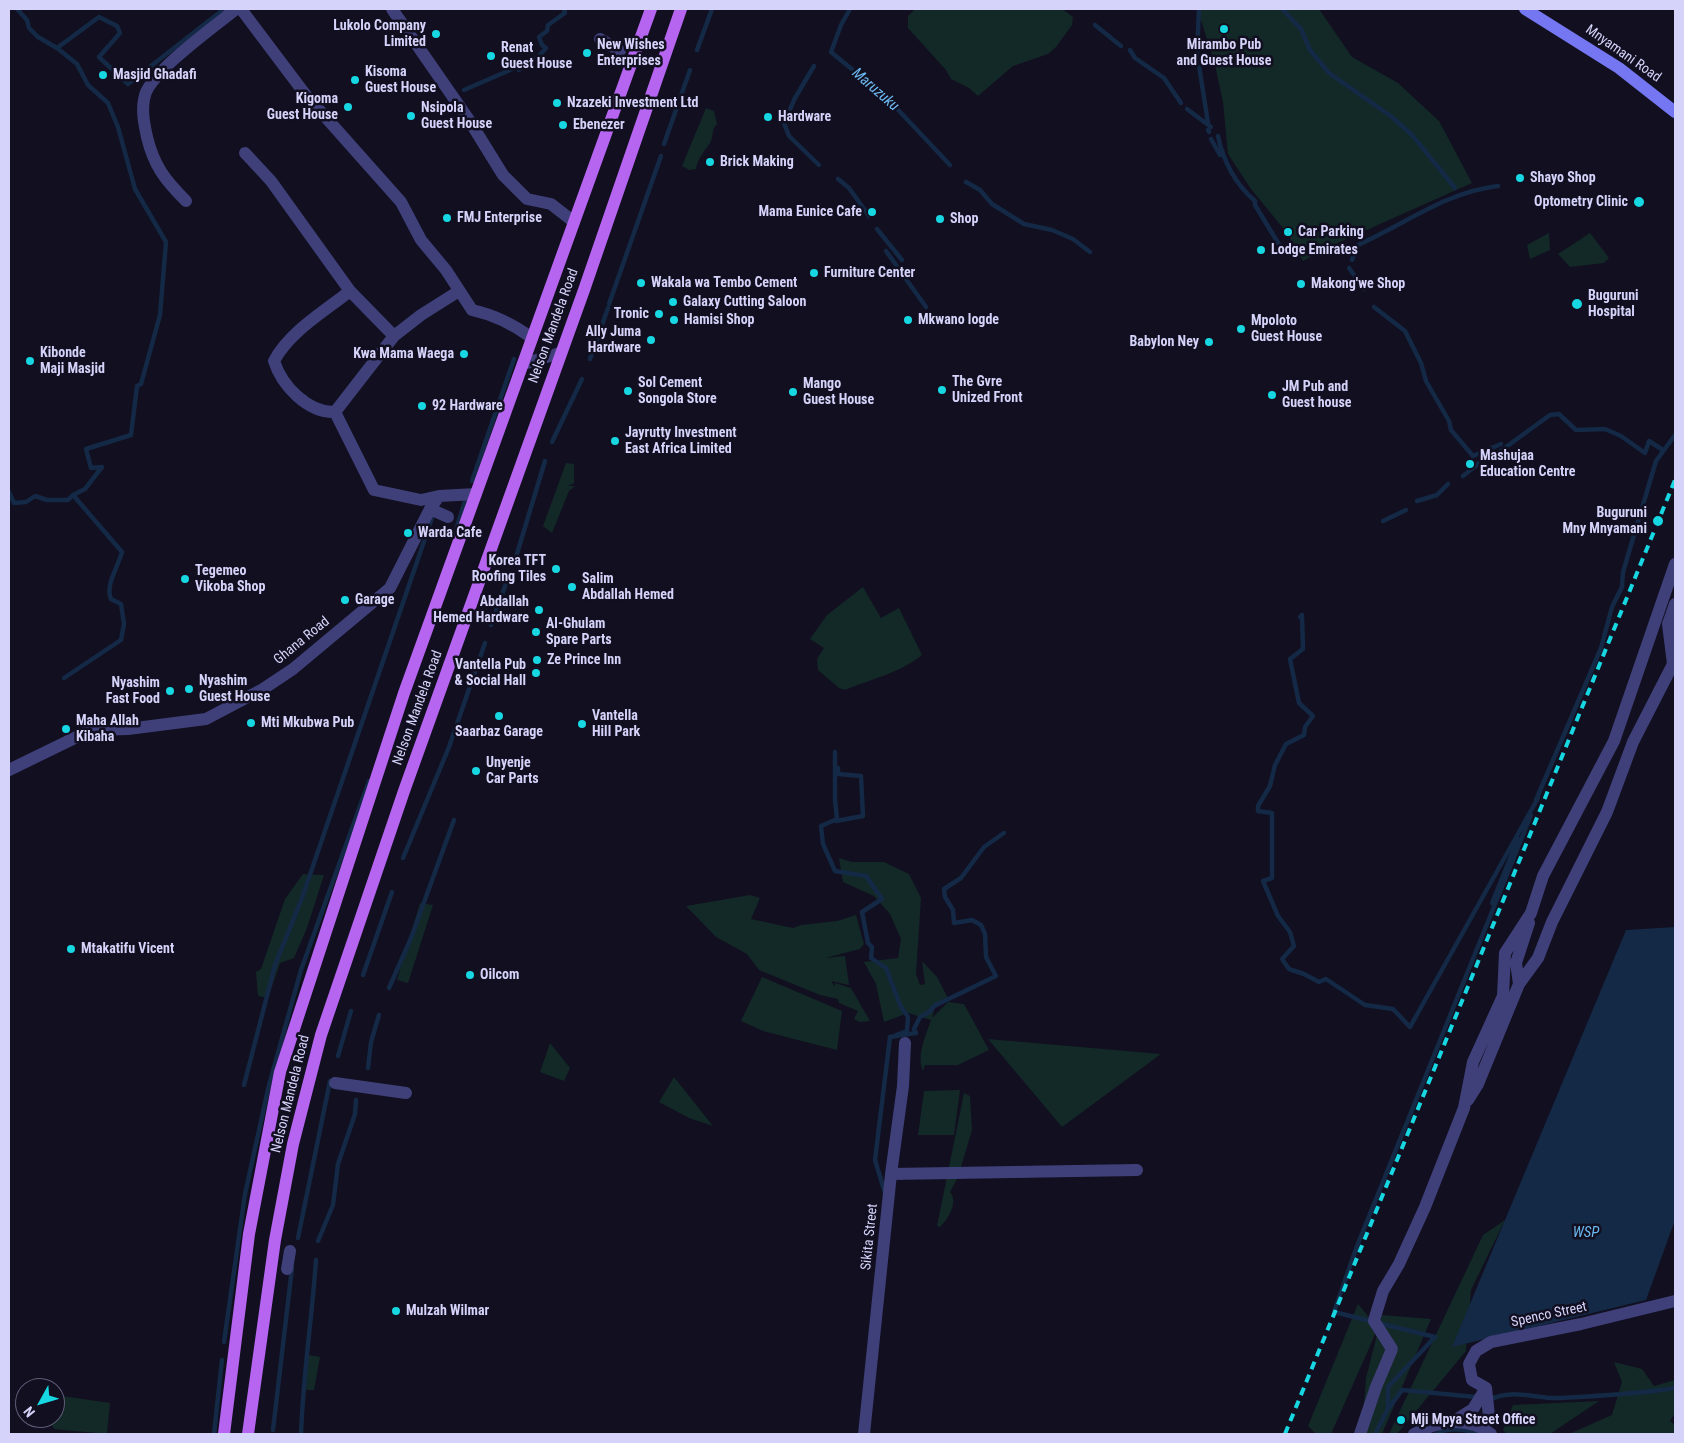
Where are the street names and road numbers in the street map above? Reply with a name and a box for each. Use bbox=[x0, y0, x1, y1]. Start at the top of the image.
street label: Mnyamani Road bbox=[1582, 22, 1664, 86]
street label: Nelson Mandela Road bbox=[525, 266, 583, 386]
street label: Ghana Road bbox=[271, 614, 333, 668]
street label: Nelson Mandela Road bbox=[389, 648, 447, 768]
street label: Nelson Mandela Road bbox=[268, 1033, 314, 1155]
street label: Sikita Street bbox=[858, 1203, 882, 1271]
street label: Spenco Street bbox=[1510, 1299, 1588, 1331]

